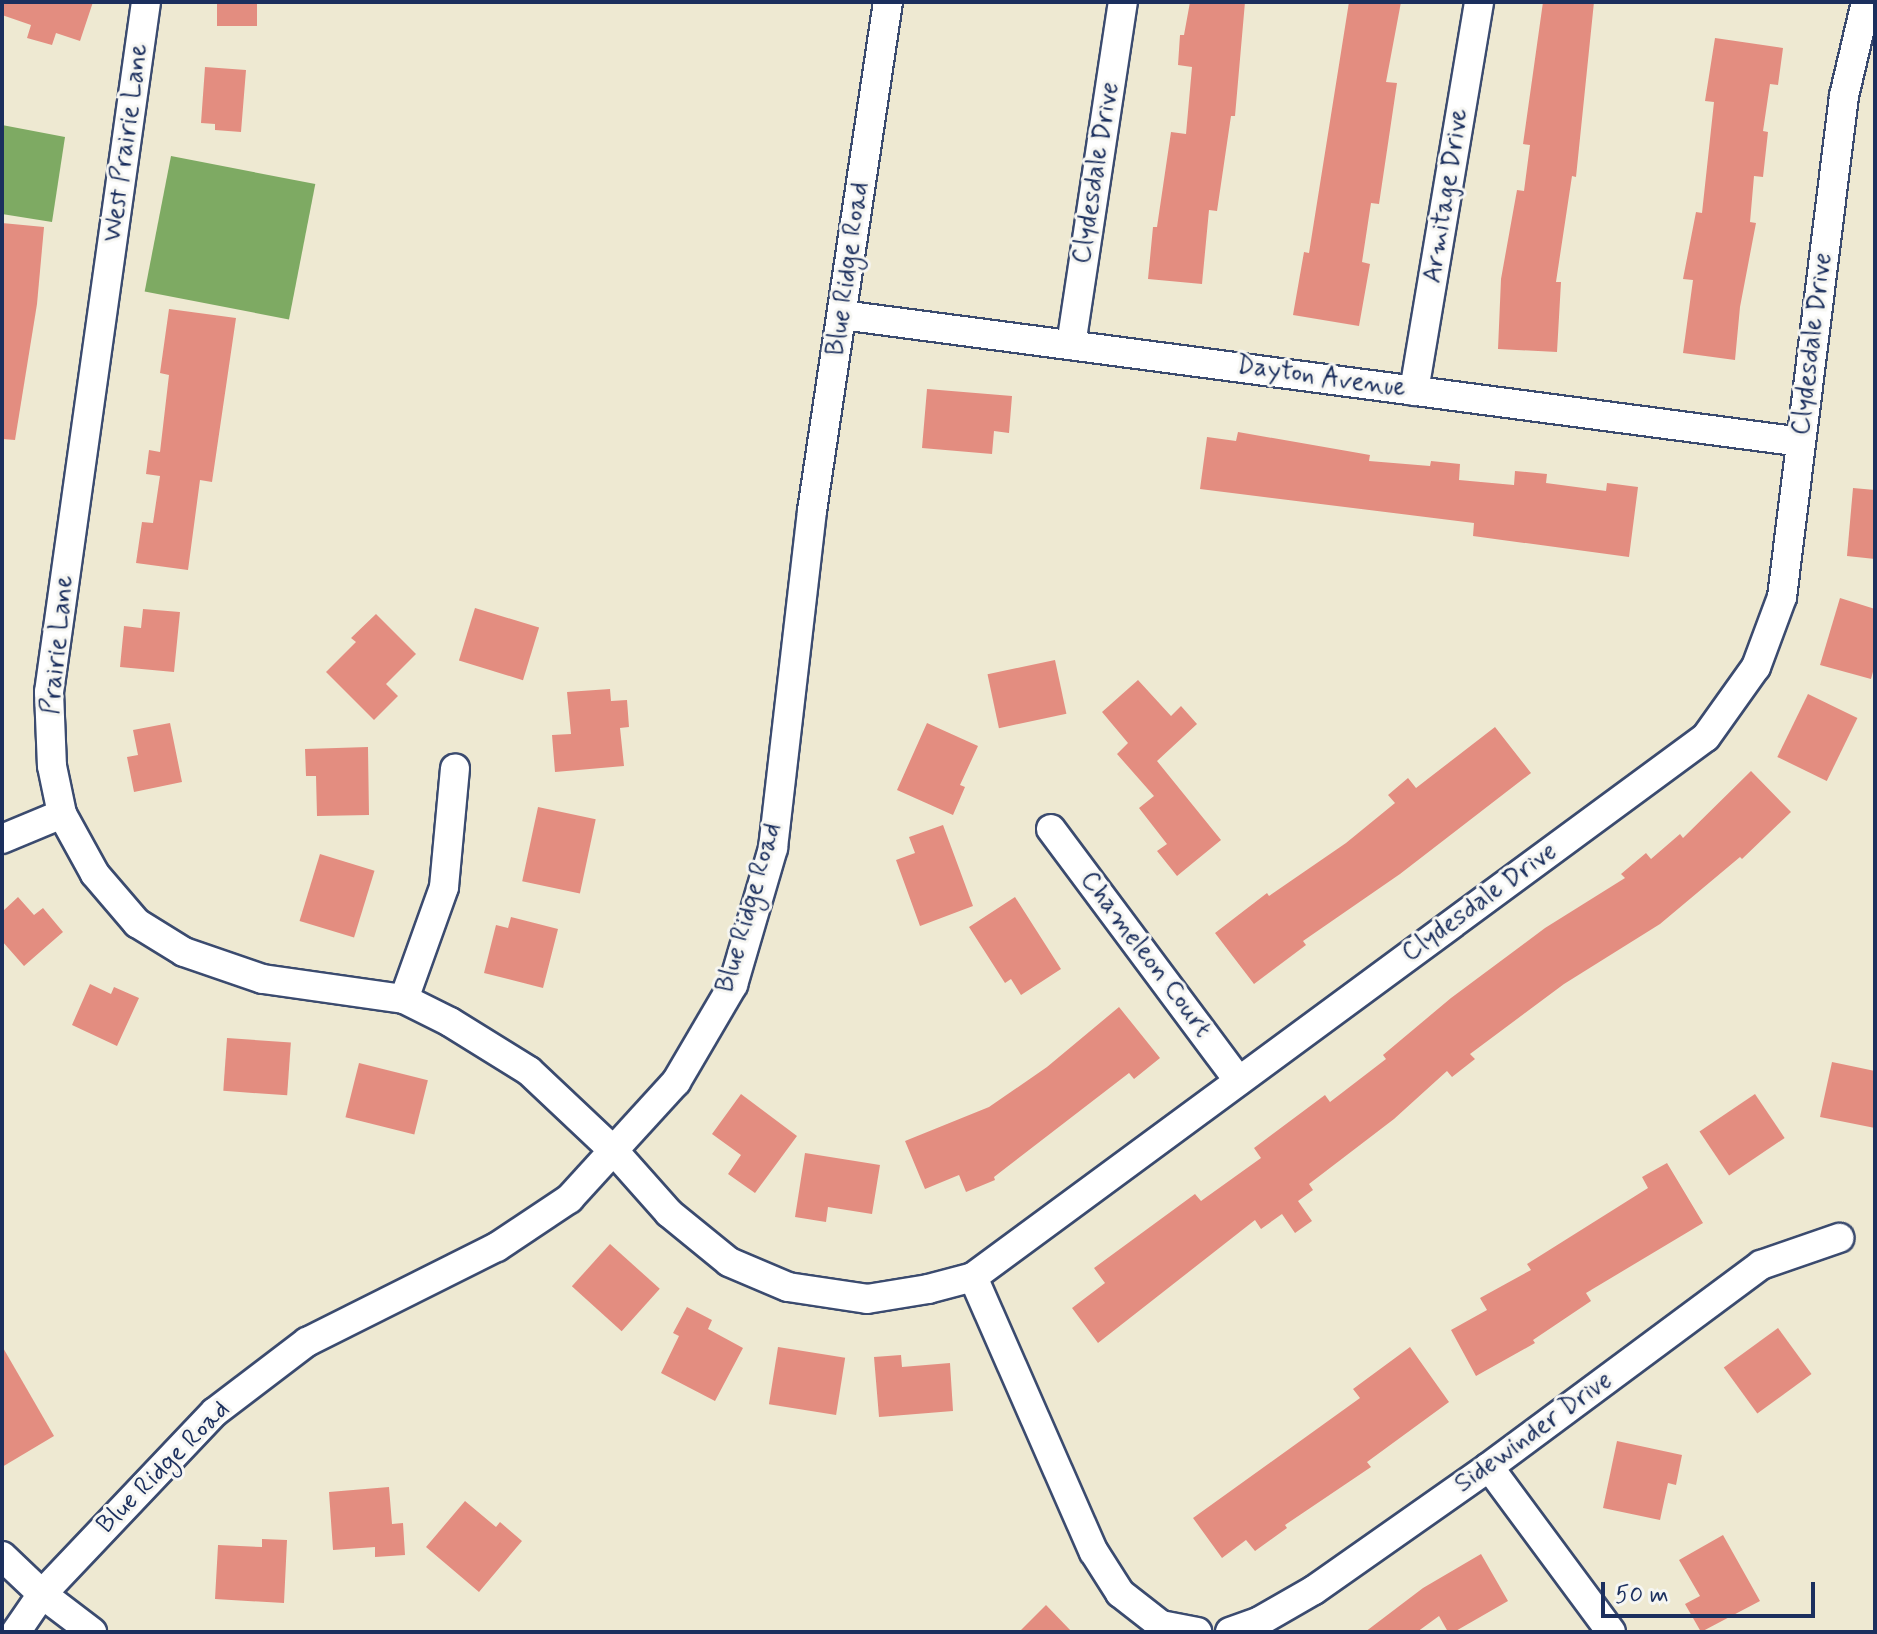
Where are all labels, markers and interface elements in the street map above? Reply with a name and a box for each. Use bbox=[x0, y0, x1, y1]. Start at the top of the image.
street label: West Prairie Lane bbox=[98, 42, 156, 244]
street label: Clydesdale Drive bbox=[1067, 81, 1127, 265]
street label: Armitage Drive bbox=[1418, 107, 1476, 285]
street label: Blue Ridge Road bbox=[822, 182, 876, 356]
street label: Clydesdale Drive bbox=[1786, 252, 1840, 436]
street label: Dayton Avenue bbox=[1236, 351, 1406, 405]
street label: Prairie Lane bbox=[36, 574, 82, 716]
street label: Blue Ridge Road bbox=[711, 821, 789, 995]
street label: Clydesdale Drive bbox=[1397, 837, 1563, 969]
street label: Chameleon Court bbox=[1073, 866, 1217, 1044]
street label: Sidewinder Drive bbox=[1449, 1365, 1619, 1501]
street label: Blue Ridge Road bbox=[92, 1396, 236, 1540]
scale bar bbox=[1605, 1566, 1819, 1616]
text: 50 m bbox=[1615, 1580, 1669, 1611]

